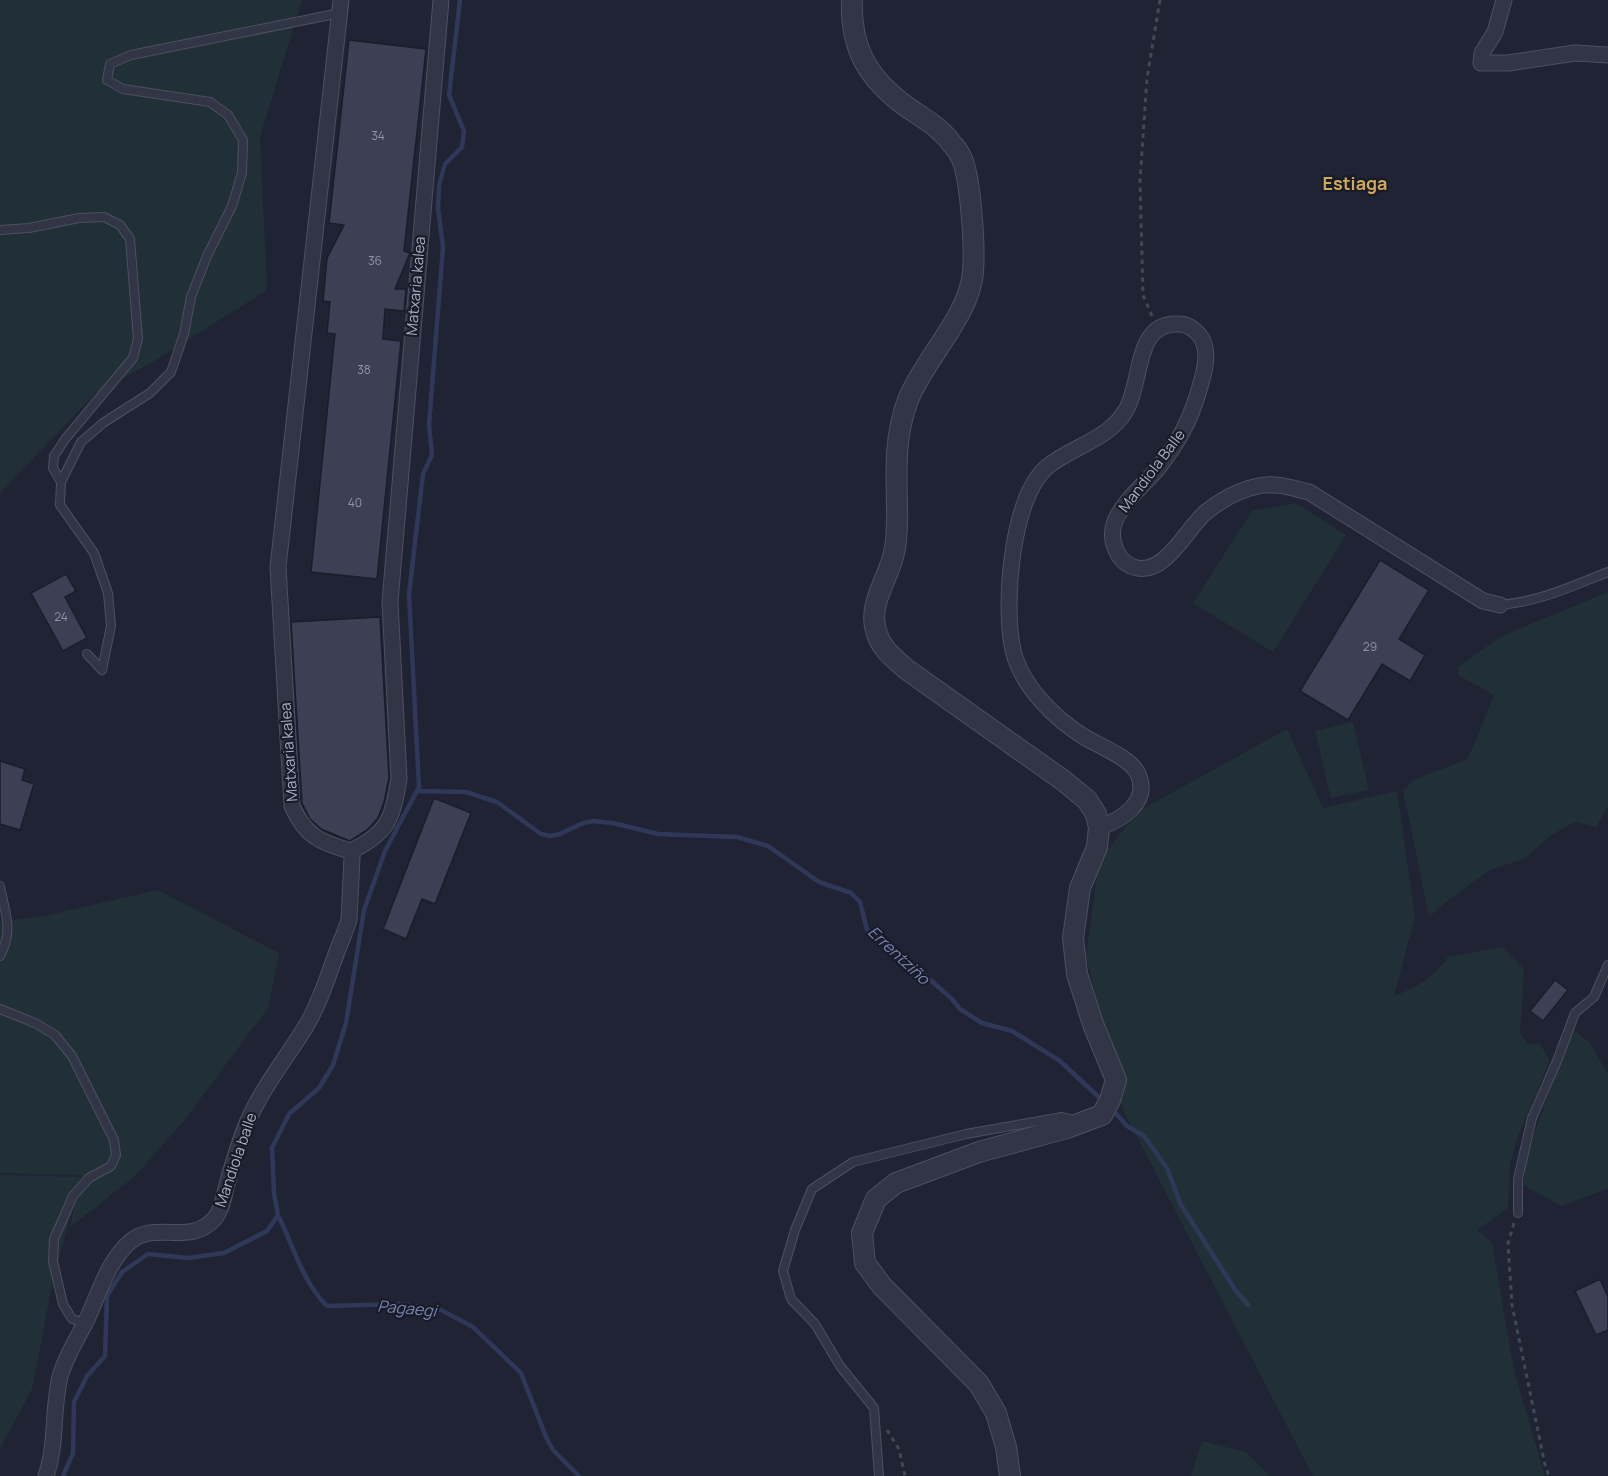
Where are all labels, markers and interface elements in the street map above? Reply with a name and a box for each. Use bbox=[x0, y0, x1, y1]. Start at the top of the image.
house number: 34 bbox=[371, 127, 385, 144]
district label: Estiaga bbox=[1323, 171, 1387, 195]
street label: Matxaria kalea bbox=[401, 236, 430, 336]
house number: 36 bbox=[368, 252, 382, 269]
house number: 38 bbox=[357, 361, 371, 378]
street label: Mandiola Balle bbox=[1113, 425, 1190, 517]
house number: 40 bbox=[348, 494, 362, 511]
house number: 24 bbox=[54, 608, 68, 625]
house number: 29 bbox=[1363, 638, 1377, 655]
street label: Matxaria kalea bbox=[275, 702, 302, 802]
water label: Errentziño bbox=[863, 921, 936, 990]
street label: Mandiola balle bbox=[210, 1109, 262, 1210]
water label: Pagaegi bbox=[377, 1294, 440, 1322]

